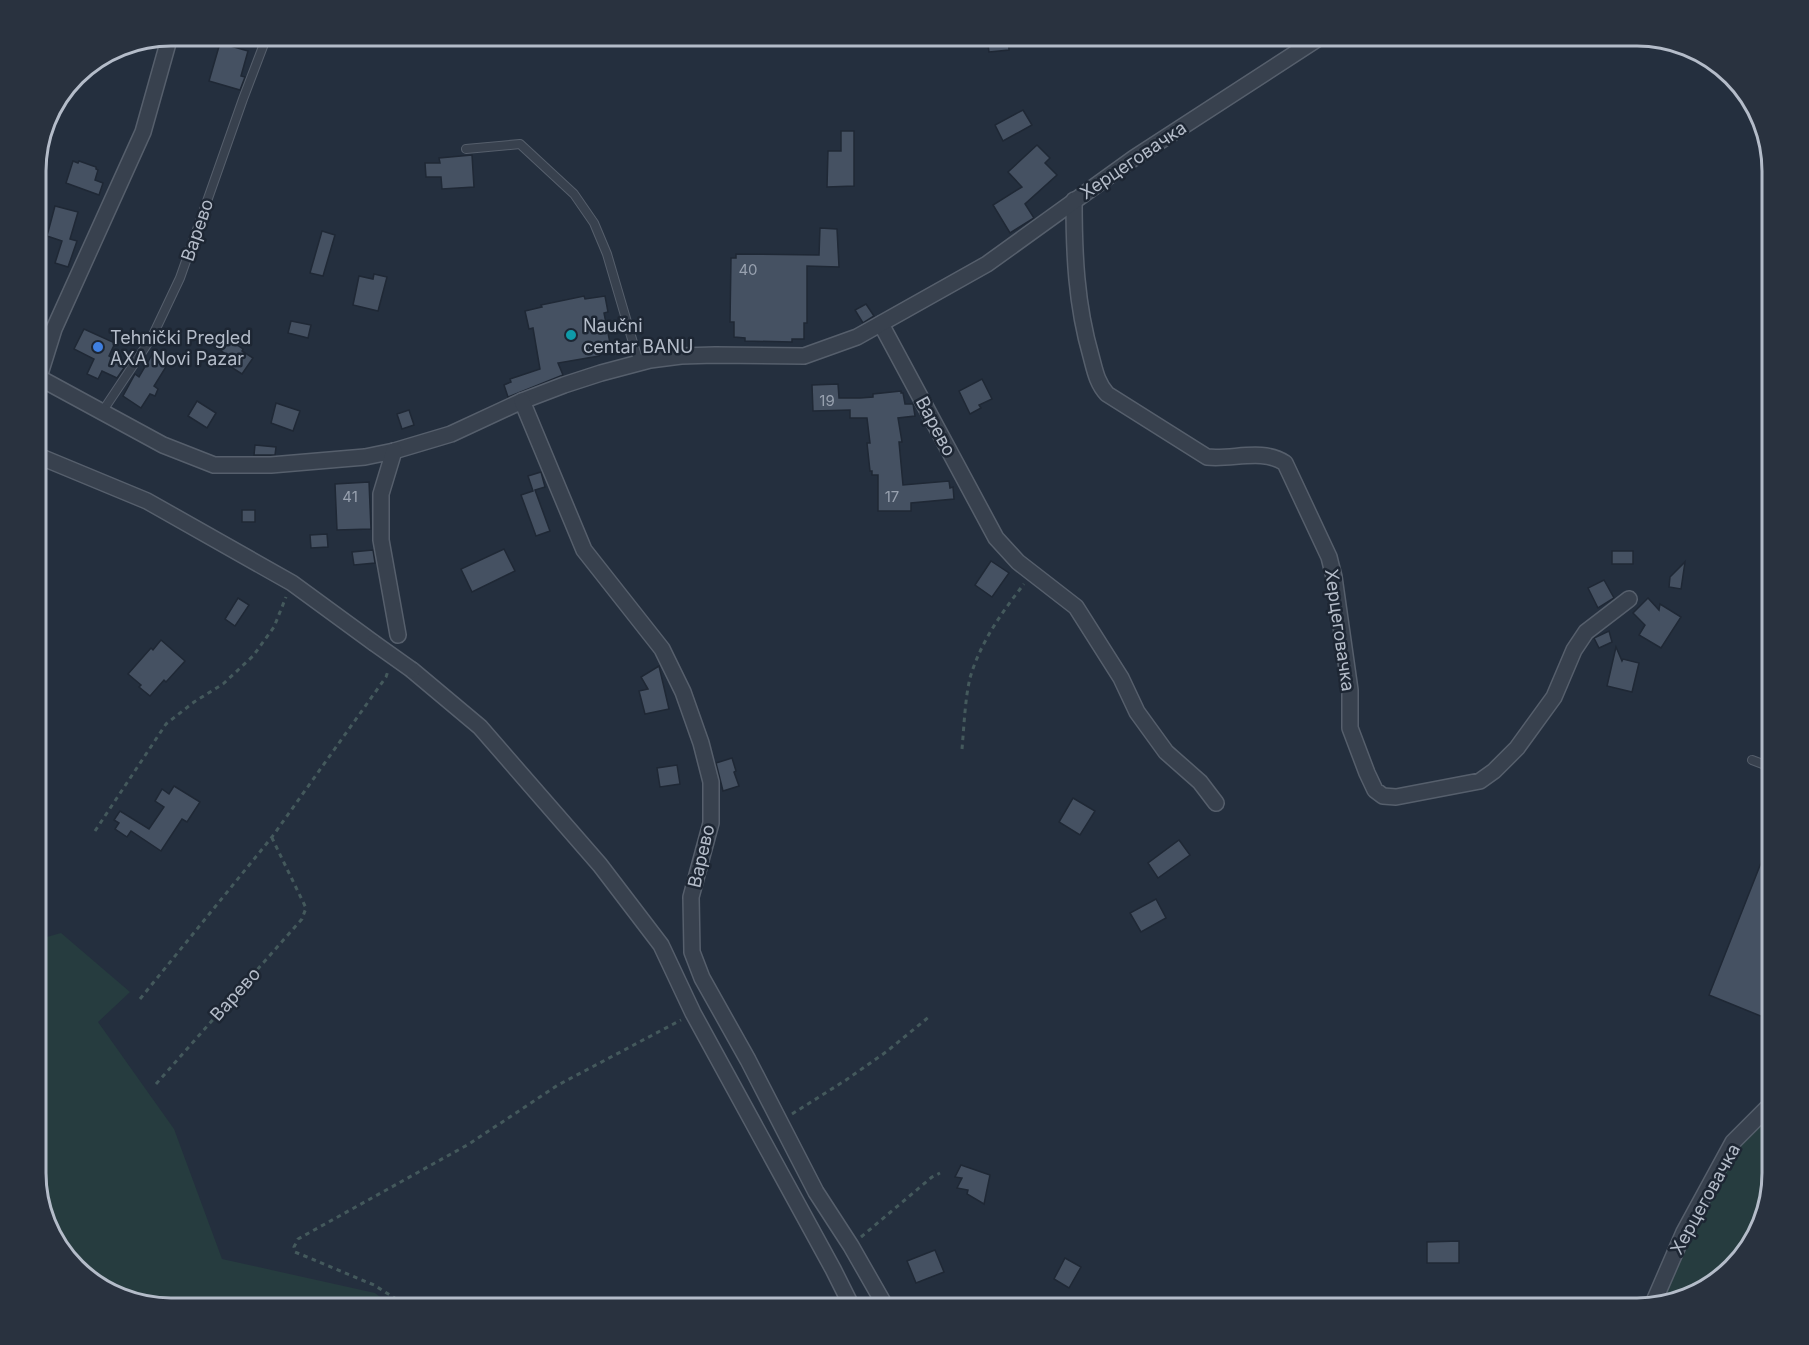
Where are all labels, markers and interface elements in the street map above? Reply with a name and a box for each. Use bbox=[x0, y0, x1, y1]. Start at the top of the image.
street label: Херцеговачка bbox=[1076, 117, 1190, 203]
street label: Варево bbox=[177, 196, 217, 264]
house number: 40 bbox=[738, 260, 758, 279]
place label: Naučni centar BANU bbox=[583, 315, 694, 357]
place label: Tehnički Pregled AXA Novi Pazar bbox=[110, 327, 251, 369]
marker: Naučni centar BANU bbox=[564, 328, 578, 342]
marker: Tehnički Pregled AXA Novi Pazar bbox=[91, 340, 105, 354]
house number: 19 bbox=[819, 391, 835, 410]
street label: Варево bbox=[912, 393, 960, 459]
house number: 41 bbox=[342, 487, 358, 506]
house number: 17 bbox=[885, 487, 899, 506]
street label: Херцеговачка bbox=[1321, 567, 1359, 693]
street label: Варево bbox=[684, 822, 718, 890]
street label: Варево bbox=[206, 963, 264, 1025]
street label: Херцеговачка bbox=[1666, 1140, 1744, 1258]

